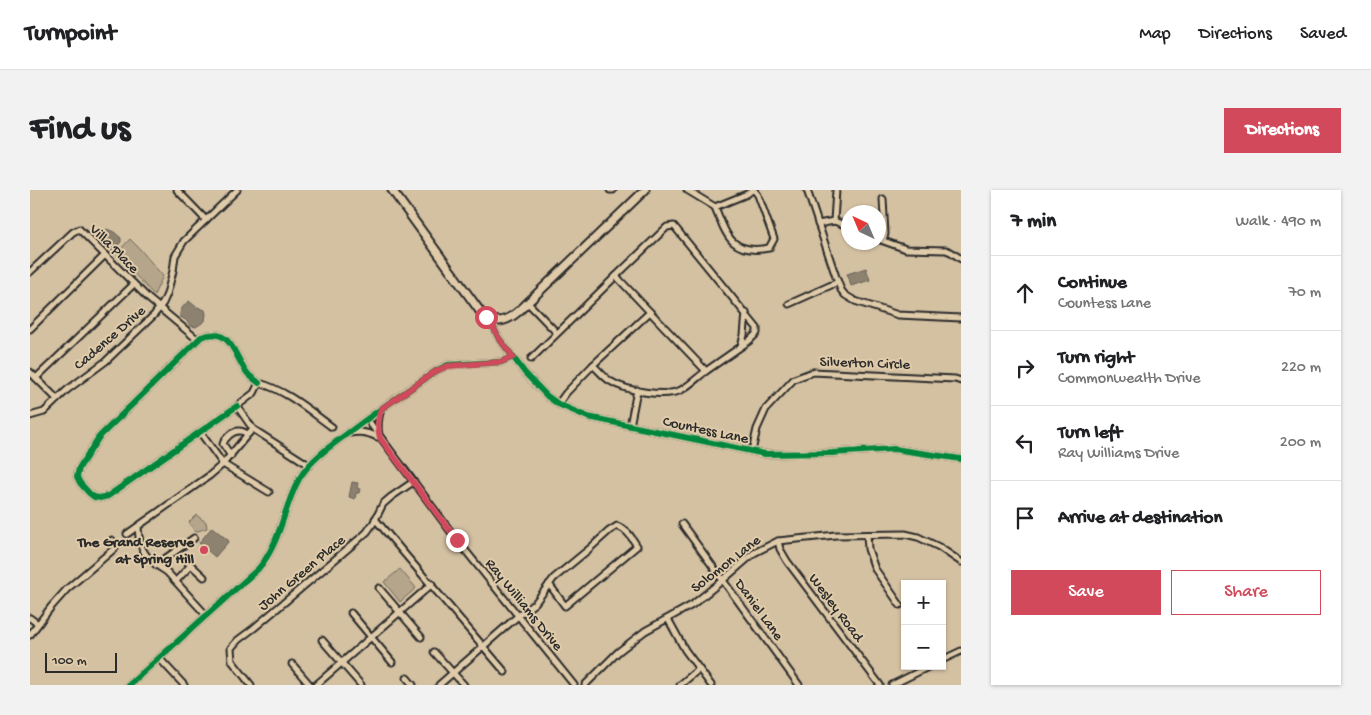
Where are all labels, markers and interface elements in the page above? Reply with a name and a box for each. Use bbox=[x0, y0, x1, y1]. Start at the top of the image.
text: Turnpoint bbox=[25, 20, 116, 49]
text: Map bbox=[1139, 24, 1171, 45]
text: Directions bbox=[1199, 24, 1272, 45]
text: Saved bbox=[1300, 24, 1346, 45]
button: Directions bbox=[1224, 108, 1341, 153]
text: Find us bbox=[30, 110, 130, 151]
north arrow bbox=[841, 205, 886, 250]
text: 7 min bbox=[1011, 210, 1056, 235]
text: Walk · 490 m bbox=[1235, 213, 1321, 232]
street label: Villa Place bbox=[84, 220, 142, 278]
text: Continue bbox=[1058, 272, 1127, 295]
icon: ahead bbox=[1011, 279, 1039, 307]
text: 70 m bbox=[1288, 284, 1321, 303]
text: Countess Lane bbox=[1058, 295, 1151, 314]
street label: Cadence Drive bbox=[71, 302, 150, 375]
route start bbox=[475, 306, 498, 329]
text: Turn right bbox=[1058, 347, 1134, 370]
street label: Silverton Circle bbox=[819, 353, 911, 375]
icon: right bbox=[1011, 354, 1039, 382]
text: 220 m bbox=[1281, 359, 1321, 378]
text: Commonwealth Drive bbox=[1058, 370, 1200, 389]
street label: Countess Lane bbox=[661, 413, 750, 449]
text: Turn left bbox=[1058, 422, 1122, 445]
icon: left bbox=[1011, 429, 1039, 457]
text: 200 m bbox=[1280, 434, 1321, 453]
text: Ray Williams Drive bbox=[1058, 445, 1179, 464]
icon: arrive bbox=[1011, 504, 1039, 532]
text: Arrive at destination bbox=[1058, 507, 1222, 530]
route end bbox=[446, 529, 469, 552]
street label: John Green Place bbox=[255, 532, 350, 615]
street label: Solomon Lane bbox=[688, 532, 765, 597]
place label: The Grand Reserve at Spring Hill bbox=[77, 534, 195, 569]
marker: The Grand Reserve at Spring Hill bbox=[198, 544, 210, 556]
street label: Ray Williams Drive bbox=[481, 555, 566, 655]
button: Save bbox=[1011, 570, 1161, 615]
button: Share bbox=[1171, 570, 1321, 615]
street label: Wesley Road bbox=[804, 571, 868, 647]
street label: Daniel Lane bbox=[729, 575, 787, 645]
map controls bbox=[901, 580, 946, 670]
button: + bbox=[901, 580, 946, 625]
button: − bbox=[901, 625, 946, 670]
scale bar bbox=[45, 650, 118, 673]
text: 100 m bbox=[52, 653, 87, 670]

